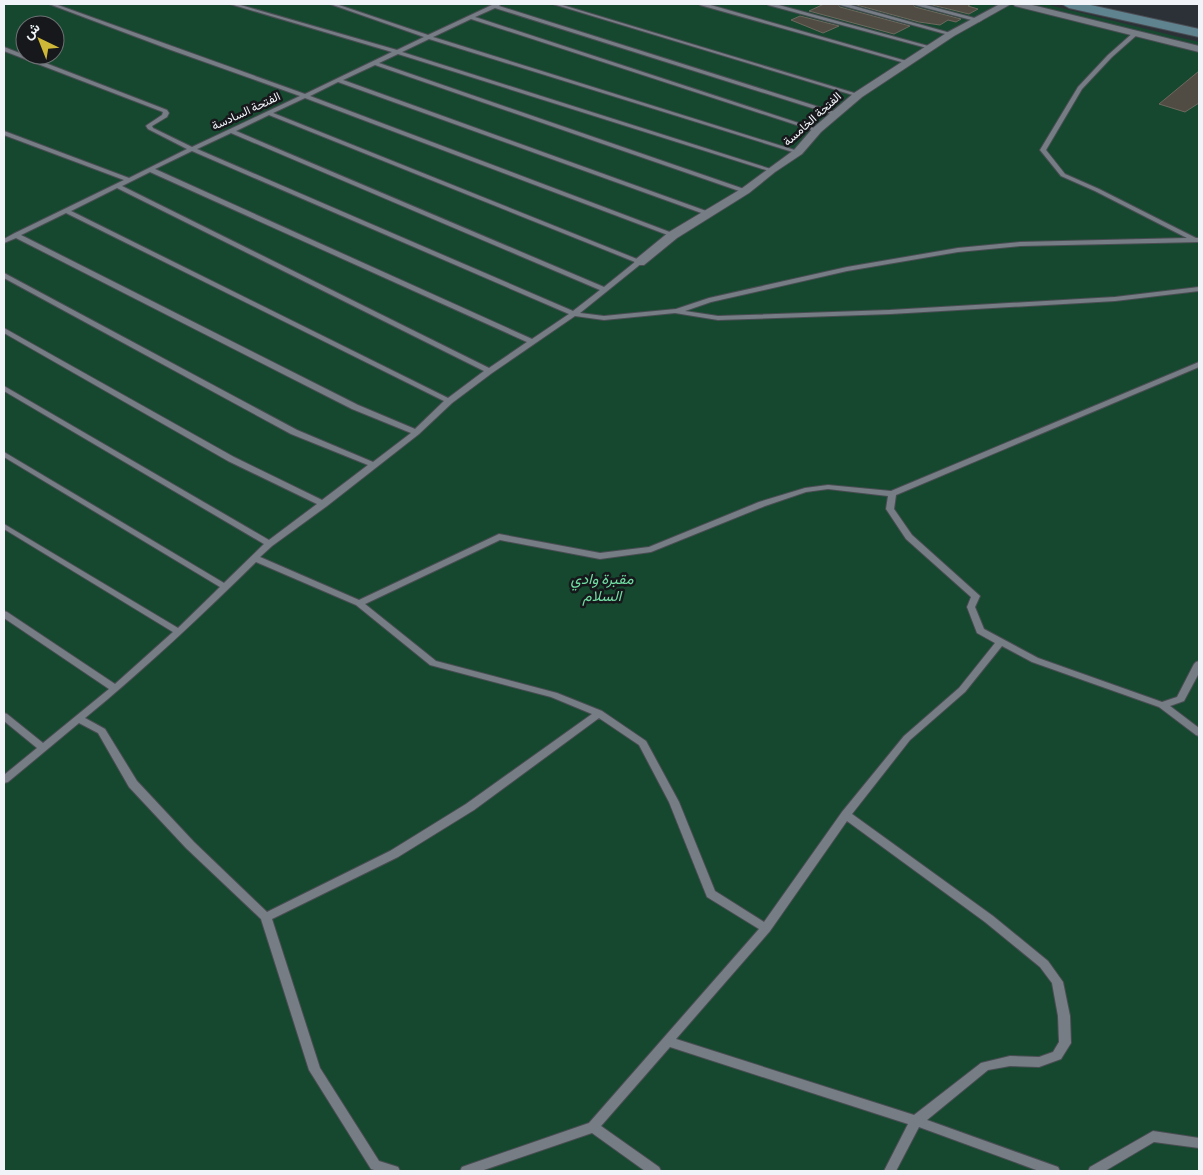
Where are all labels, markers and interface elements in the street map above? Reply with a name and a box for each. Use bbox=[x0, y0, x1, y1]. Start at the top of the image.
north arrow bbox=[15, 15, 65, 65]
text: ش bbox=[20, 19, 44, 43]
street label: الفتحة السادسة bbox=[209, 89, 283, 133]
street label: الفتحة الخامسة bbox=[780, 89, 844, 149]
park label: مقبرة وادي السلام bbox=[571, 571, 634, 606]

